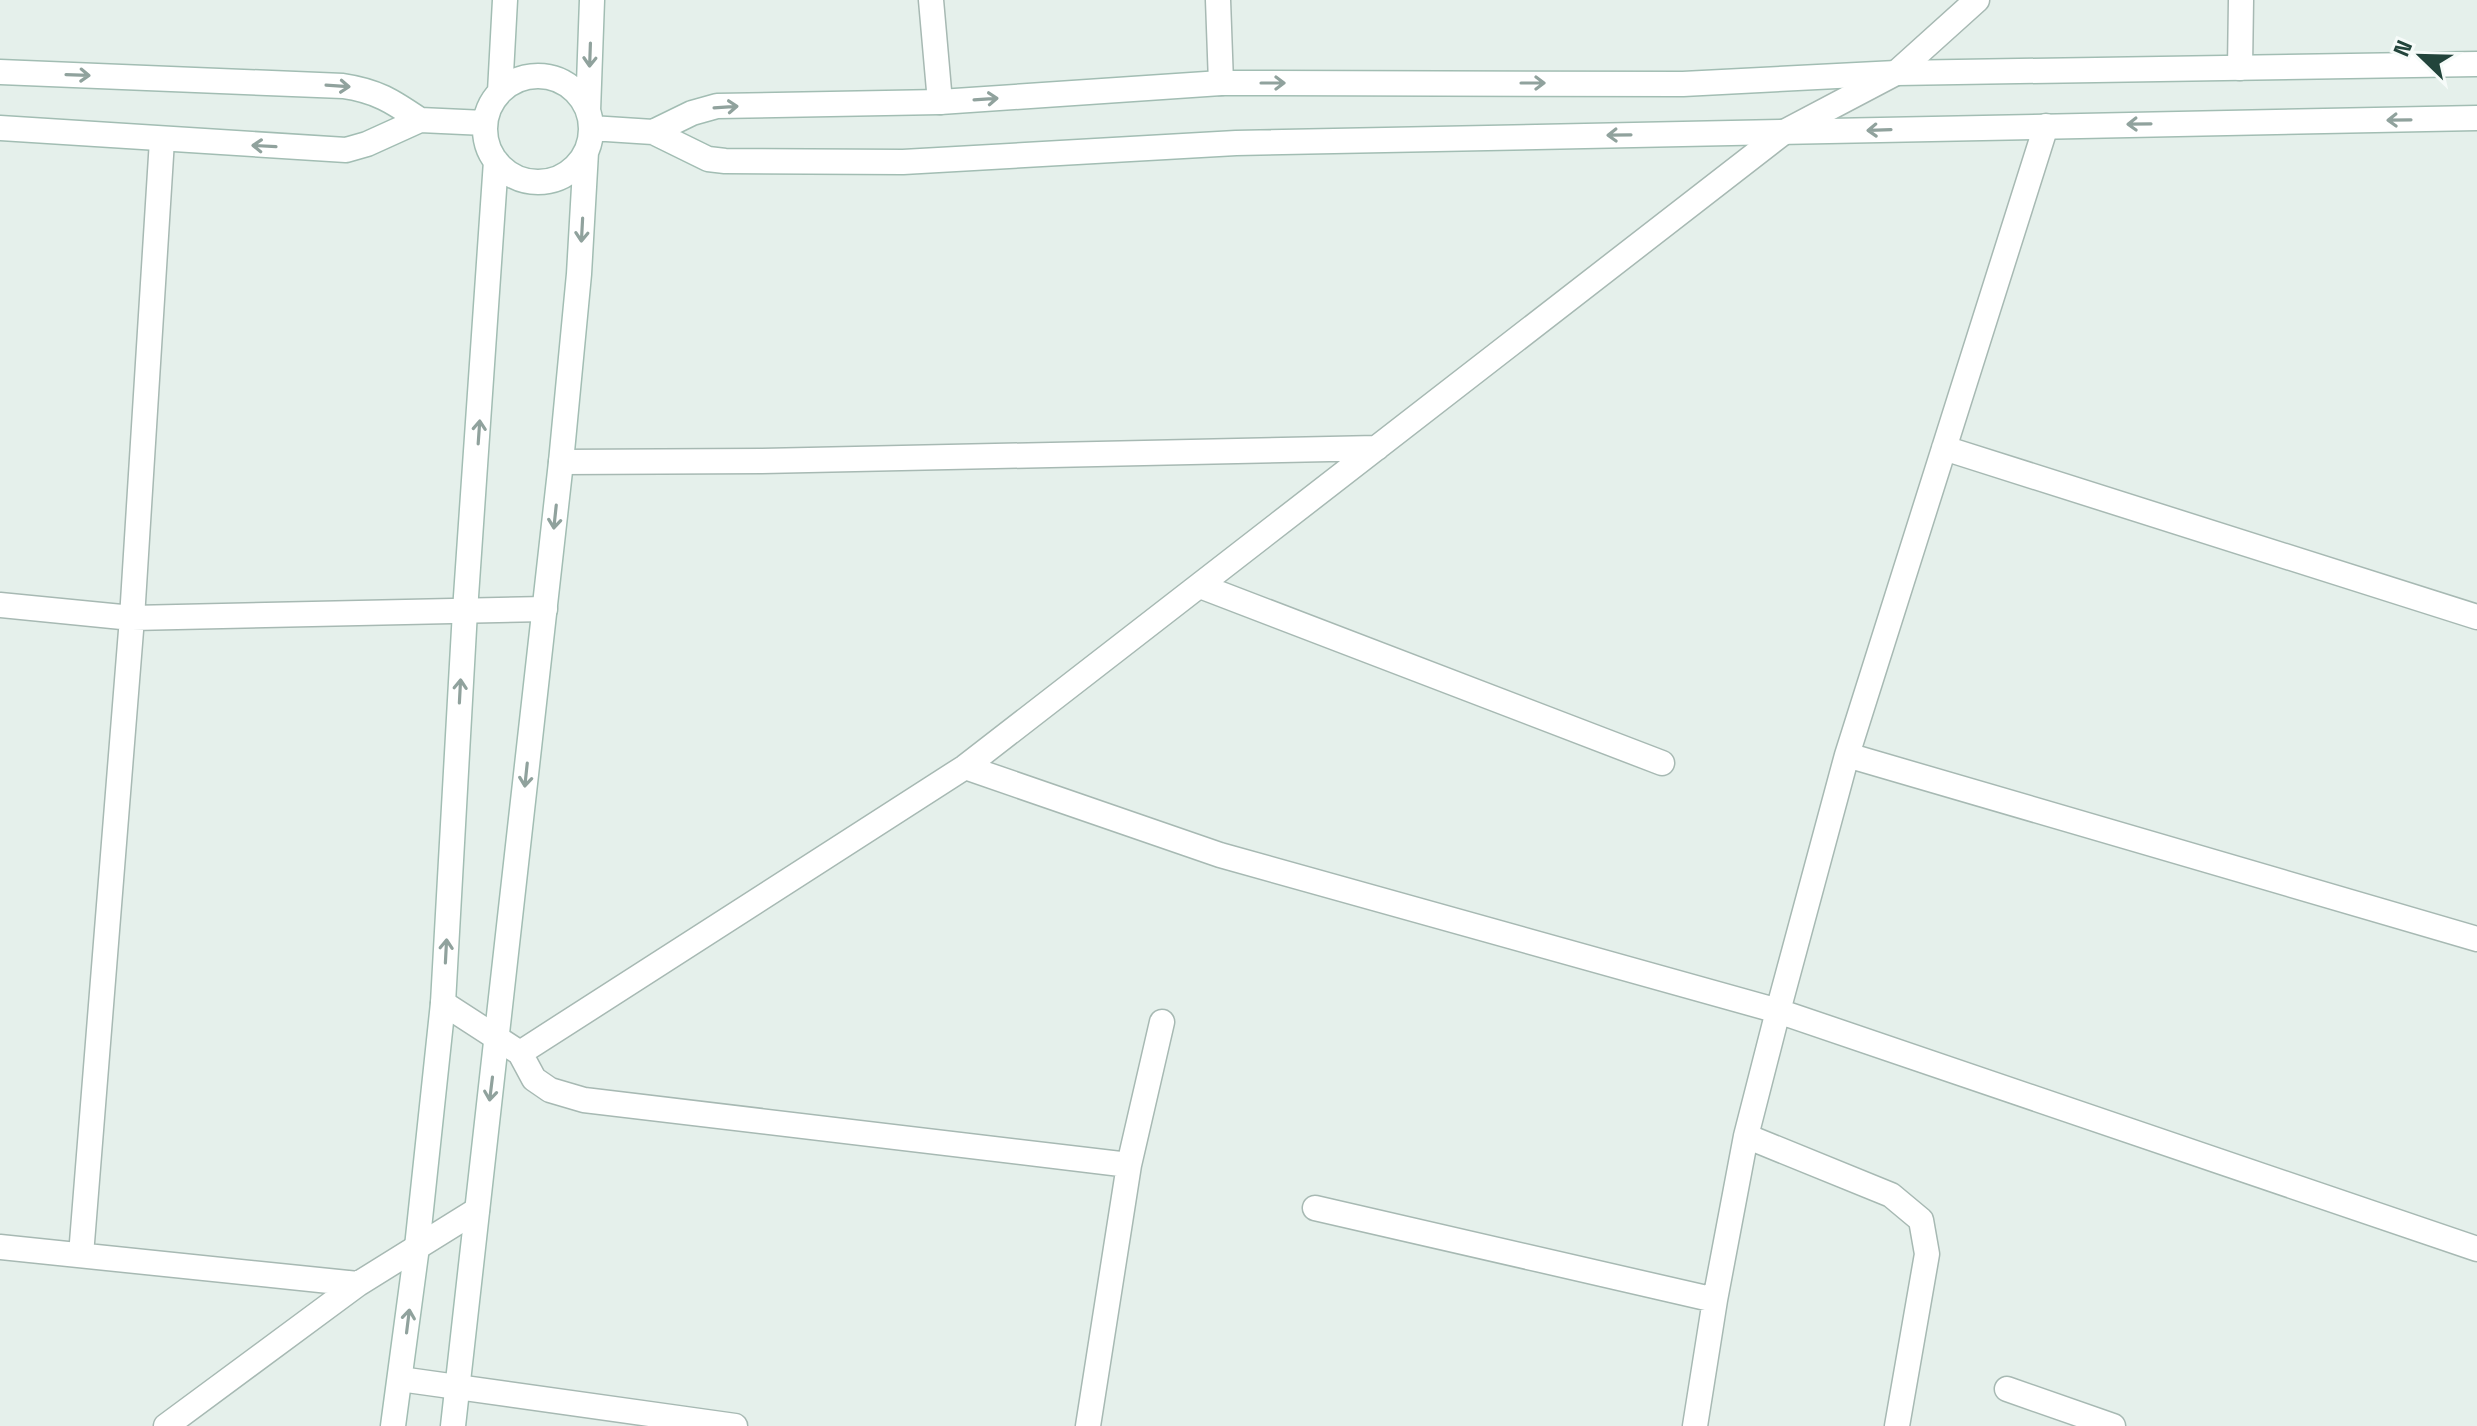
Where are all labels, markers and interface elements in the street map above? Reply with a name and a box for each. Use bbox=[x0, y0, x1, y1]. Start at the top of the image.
north arrow bbox=[2381, 16, 2461, 96]
text: N bbox=[2387, 36, 2418, 60]
one-way arrow bbox=[583, 41, 598, 68]
one-way arrow bbox=[64, 68, 91, 83]
one-way arrow bbox=[1259, 75, 1286, 91]
one-way arrow bbox=[1519, 75, 1546, 91]
one-way arrow bbox=[324, 79, 351, 94]
one-way arrow bbox=[972, 91, 999, 106]
one-way arrow bbox=[712, 99, 739, 114]
one-way arrow bbox=[2386, 112, 2413, 127]
one-way arrow bbox=[2126, 116, 2153, 132]
one-way arrow bbox=[1866, 122, 1893, 137]
one-way arrow bbox=[1606, 128, 1633, 143]
one-way arrow bbox=[251, 138, 278, 153]
one-way arrow bbox=[574, 216, 589, 243]
one-way arrow bbox=[472, 419, 487, 446]
one-way arrow bbox=[548, 503, 563, 530]
one-way arrow bbox=[453, 678, 468, 705]
one-way arrow bbox=[519, 761, 534, 788]
one-way arrow bbox=[438, 938, 453, 965]
one-way arrow bbox=[483, 1076, 498, 1101]
one-way arrow bbox=[400, 1308, 415, 1335]

